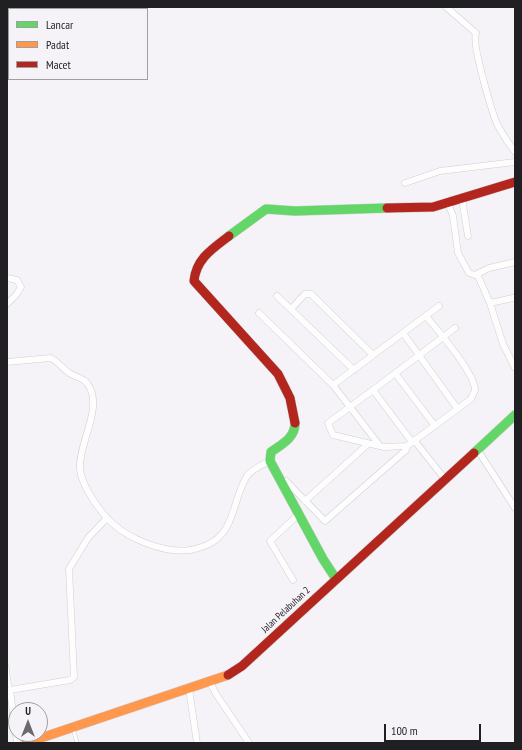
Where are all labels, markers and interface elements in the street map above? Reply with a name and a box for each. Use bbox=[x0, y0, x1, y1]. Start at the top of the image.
legend bbox=[8, 8, 148, 80]
text: Lancar bbox=[46, 17, 73, 32]
text: Padat bbox=[46, 37, 69, 52]
text: Macet bbox=[46, 57, 71, 72]
street label: Jalan Pelabuhan 2 bbox=[259, 584, 313, 636]
north arrow bbox=[8, 702, 48, 742]
text: U bbox=[25, 704, 31, 718]
scale bar bbox=[386, 716, 483, 742]
text: 100 m bbox=[391, 723, 418, 738]

